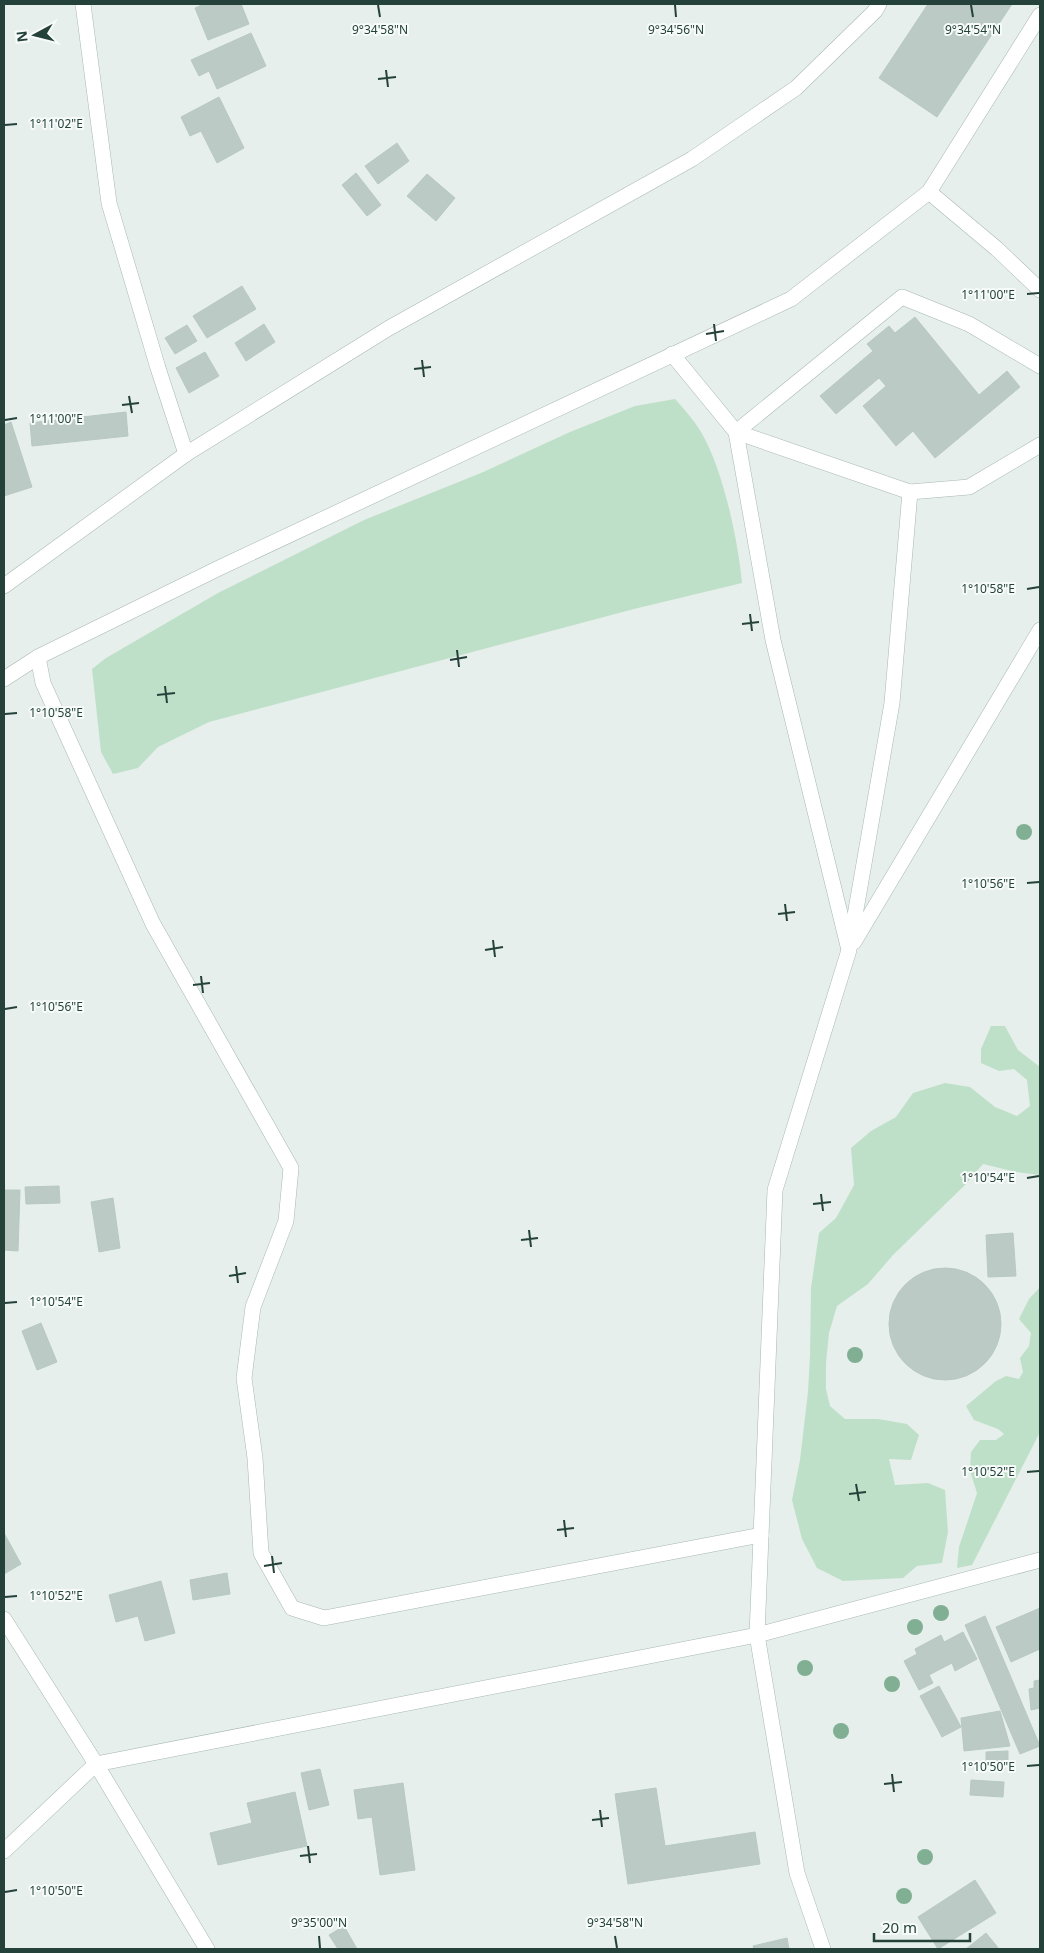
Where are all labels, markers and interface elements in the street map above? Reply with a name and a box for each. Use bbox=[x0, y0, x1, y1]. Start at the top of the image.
north arrow bbox=[10, 10, 60, 60]
text: 9°34'58"N bbox=[352, 21, 408, 38]
text: 9°34'56"N bbox=[648, 21, 704, 38]
text: 9°34'54"N bbox=[945, 21, 1001, 38]
text: N bbox=[11, 30, 32, 43]
text: 1°11'02"E bbox=[29, 115, 83, 132]
text: 1°11'00"E bbox=[961, 286, 1015, 303]
text: 1°11'00"E bbox=[29, 410, 83, 427]
text: 1°10'58"E bbox=[961, 580, 1015, 597]
text: 1°10'58"E bbox=[29, 704, 83, 721]
text: 1°10'56"E bbox=[961, 875, 1015, 892]
text: 1°10'56"E bbox=[29, 998, 83, 1015]
text: 1°10'54"E bbox=[961, 1169, 1015, 1186]
text: 1°10'54"E bbox=[29, 1293, 83, 1310]
text: 1°10'52"E bbox=[961, 1463, 1015, 1480]
text: 1°10'52"E bbox=[29, 1587, 83, 1604]
text: 1°10'50"E bbox=[961, 1758, 1015, 1775]
text: 1°10'50"E bbox=[29, 1882, 83, 1899]
scale bar bbox=[874, 1910, 970, 1942]
text: 9°35'00"N bbox=[291, 1914, 347, 1931]
text: 9°34'58"N bbox=[587, 1914, 643, 1931]
text: 20 m bbox=[882, 1917, 917, 1937]

